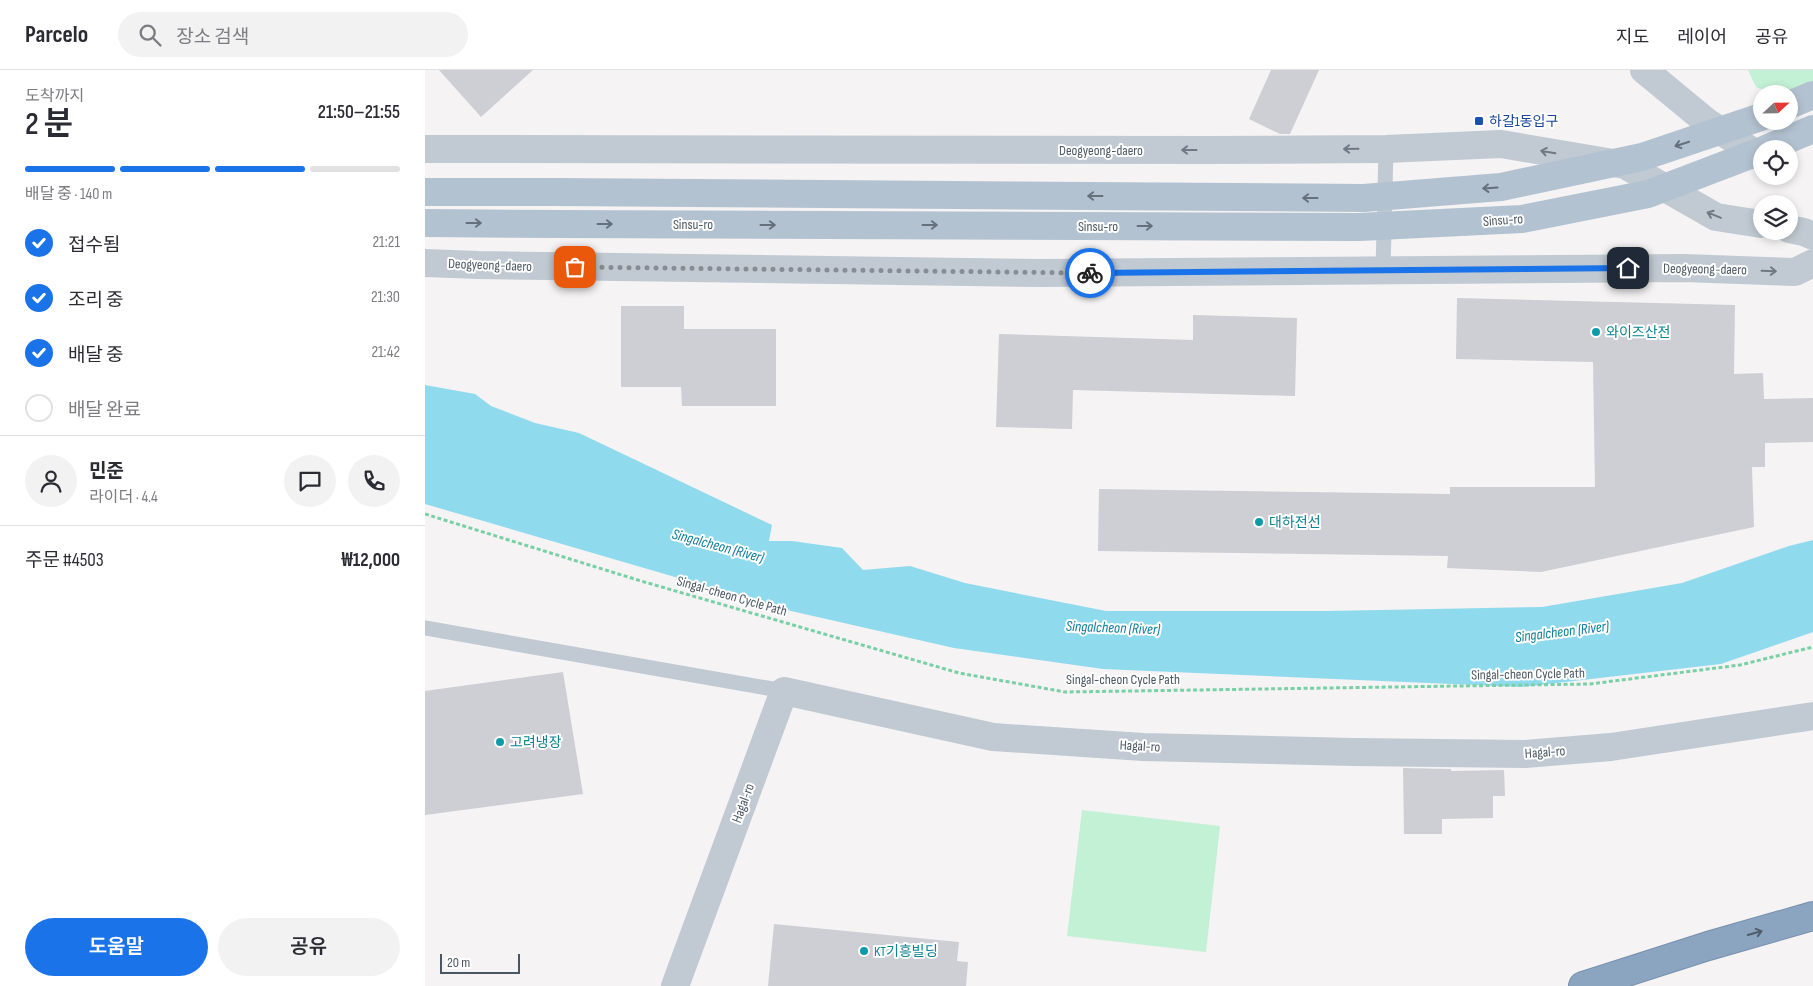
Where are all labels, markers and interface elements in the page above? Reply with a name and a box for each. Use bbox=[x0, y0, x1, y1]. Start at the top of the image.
search box bbox=[118, 12, 468, 57]
text: Parcelo bbox=[25, 20, 88, 49]
icon: search bbox=[136, 21, 164, 49]
text: 장소 검색 bbox=[176, 26, 249, 49]
text: 지도 bbox=[1616, 27, 1649, 48]
text: 레이어 bbox=[1677, 27, 1727, 48]
text: 공유 bbox=[1755, 27, 1788, 48]
north arrow bbox=[1753, 85, 1797, 130]
map controls bbox=[1753, 85, 1798, 240]
text: 도착까지 bbox=[25, 87, 84, 106]
text: 21:50–21:55 bbox=[318, 101, 400, 124]
text: 2 분 bbox=[25, 105, 73, 144]
place label: 하갈1동입구 bbox=[1489, 113, 1558, 130]
marker: 하갈1동입구 bbox=[1473, 115, 1485, 127]
one-way arrow bbox=[1675, 140, 1690, 149]
button: locate bbox=[1753, 140, 1798, 185]
street label: Deogyeong-daero bbox=[1059, 142, 1143, 159]
one-way arrow bbox=[1343, 144, 1360, 154]
one-way arrow bbox=[1181, 145, 1197, 155]
one-way arrow bbox=[1540, 146, 1556, 156]
one-way arrow bbox=[1482, 184, 1498, 193]
text: 배달 중 · 140 m bbox=[25, 185, 112, 204]
one-way arrow bbox=[1087, 191, 1104, 201]
one-way arrow bbox=[1302, 193, 1318, 203]
button: layers bbox=[1753, 195, 1798, 240]
one-way arrow bbox=[1707, 209, 1722, 219]
street label: Sinsu-ro bbox=[1482, 210, 1524, 230]
street label: Sinsu-ro bbox=[673, 216, 713, 233]
one-way arrow bbox=[465, 218, 481, 228]
street label: Sinsu-ro bbox=[1078, 218, 1118, 235]
one-way arrow bbox=[596, 219, 613, 229]
one-way arrow bbox=[759, 220, 775, 229]
one-way arrow bbox=[922, 220, 938, 230]
one-way arrow bbox=[1136, 221, 1153, 231]
icon: check bbox=[25, 229, 53, 257]
text: 21:21 bbox=[372, 233, 400, 252]
text: 접수됨 bbox=[68, 234, 120, 257]
pin bbox=[554, 246, 596, 288]
pin bbox=[1607, 247, 1649, 289]
courier bbox=[1065, 248, 1115, 298]
icon: bag bbox=[561, 253, 589, 281]
icon: home bbox=[1614, 254, 1642, 282]
street label: Deogyeong-daero bbox=[448, 255, 532, 275]
icon: bike bbox=[1076, 259, 1104, 287]
street label: Deogyeong-daero bbox=[1663, 260, 1747, 278]
one-way arrow bbox=[1760, 266, 1776, 276]
icon: check bbox=[25, 284, 53, 312]
text: 21:30 bbox=[371, 288, 400, 307]
text: 조리 중 bbox=[68, 289, 123, 312]
place label: 와이즈산전 bbox=[1606, 324, 1670, 341]
marker: 와이즈산전 bbox=[1590, 326, 1602, 338]
icon: check bbox=[25, 339, 53, 367]
text: 21:42 bbox=[371, 343, 400, 362]
text: 배달 중 bbox=[68, 344, 123, 367]
text: 배달 완료 bbox=[68, 399, 141, 422]
button: person bbox=[25, 455, 77, 507]
button: chat bbox=[284, 455, 336, 507]
button: phone bbox=[348, 455, 400, 507]
text: 민준 bbox=[89, 460, 124, 483]
text: 라이더 · 4.4 bbox=[89, 488, 158, 507]
place label: 대하전선 bbox=[1269, 514, 1321, 531]
marker: 대하전선 bbox=[1253, 516, 1265, 528]
water label: Singalcheon (River) bbox=[670, 525, 767, 568]
text: 주문 #4503 bbox=[25, 549, 104, 572]
text: ₩12,000 bbox=[341, 549, 400, 572]
street label: Singal-cheon Cycle Path bbox=[675, 572, 789, 620]
water label: Singalcheon (River) bbox=[1065, 617, 1161, 639]
water label: Singalcheon (River) bbox=[1514, 617, 1611, 647]
street label: Singal-cheon Cycle Path bbox=[1471, 665, 1585, 683]
street label: Singal-cheon Cycle Path bbox=[1066, 671, 1180, 688]
place label: 고려냉장 bbox=[510, 734, 562, 751]
marker: 고려냉장 bbox=[494, 736, 506, 748]
street label: Hagal-ro bbox=[1119, 736, 1161, 756]
street label: Hagal-ro bbox=[1524, 742, 1566, 762]
street label: Hagal-ro bbox=[728, 781, 758, 825]
button: 도움말 bbox=[25, 918, 208, 976]
button: 공유 bbox=[218, 918, 400, 976]
one-way arrow bbox=[1747, 927, 1763, 937]
place label: KT기흥빌딩 bbox=[874, 943, 938, 960]
marker: KT기흥빌딩 bbox=[858, 945, 870, 957]
scale bar bbox=[440, 951, 520, 974]
text: 20 m bbox=[447, 954, 470, 971]

